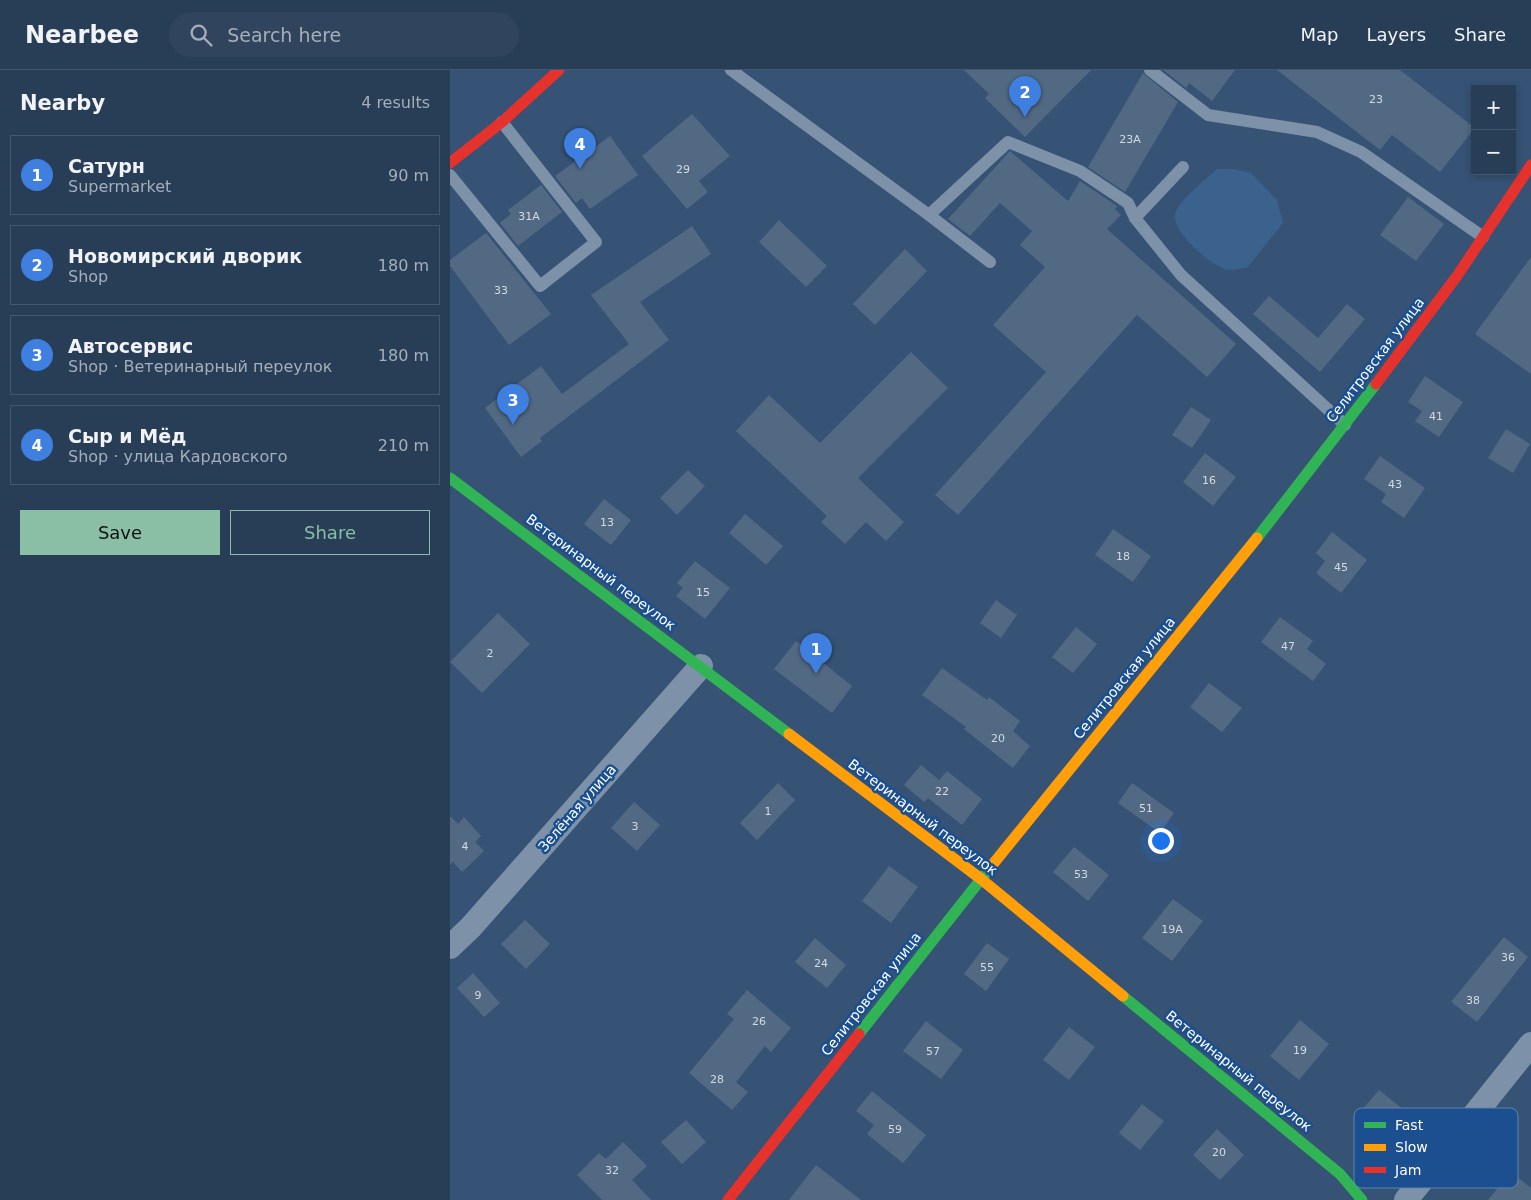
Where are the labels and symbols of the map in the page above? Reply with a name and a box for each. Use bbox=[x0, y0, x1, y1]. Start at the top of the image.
pin: 2 bbox=[1009, 76, 1041, 117]
house number: 23 bbox=[1369, 93, 1383, 106]
pin: 4 bbox=[564, 128, 596, 169]
house number: 23А bbox=[1119, 133, 1141, 146]
house number: 29 bbox=[676, 163, 690, 176]
house number: 31А bbox=[518, 210, 540, 223]
house number: 33 bbox=[494, 284, 508, 297]
street label: Селитровская улица bbox=[1323, 294, 1427, 426]
pin: 3 bbox=[497, 384, 529, 425]
house number: 41 bbox=[1429, 410, 1443, 423]
house number: 16 bbox=[1202, 474, 1216, 487]
house number: 43 bbox=[1388, 478, 1402, 491]
street label: Ветеринарный переулок bbox=[523, 511, 679, 633]
house number: 13 bbox=[600, 516, 614, 529]
house number: 18 bbox=[1116, 550, 1130, 563]
house number: 45 bbox=[1334, 561, 1348, 574]
house number: 15 bbox=[696, 586, 710, 599]
street label: Селитровская улица bbox=[1070, 614, 1178, 742]
pin: 1 bbox=[800, 633, 832, 674]
house number: 47 bbox=[1281, 640, 1295, 653]
house number: 2 bbox=[487, 647, 494, 660]
house number: 20 bbox=[991, 732, 1005, 745]
street label: Ветеринарный переулок bbox=[845, 756, 1001, 878]
street label: Зелёная улица bbox=[535, 761, 619, 855]
house number: 22 bbox=[935, 785, 949, 798]
house number: 51 bbox=[1139, 802, 1153, 815]
house number: 1 bbox=[765, 805, 772, 818]
house number: 3 bbox=[632, 820, 639, 833]
your location bbox=[1148, 828, 1174, 854]
house number: 4 bbox=[462, 840, 469, 853]
house number: 53 bbox=[1074, 868, 1088, 881]
house number: 19А bbox=[1161, 923, 1183, 936]
street label: Селитровская улица bbox=[818, 929, 924, 1059]
house number: 36 bbox=[1501, 951, 1515, 964]
house number: 24 bbox=[814, 957, 828, 970]
house number: 55 bbox=[980, 961, 994, 974]
house number: 9 bbox=[475, 989, 482, 1002]
house number: 38 bbox=[1466, 994, 1480, 1007]
street label: Ветеринарный переулок bbox=[1163, 1007, 1315, 1135]
house number: 26 bbox=[752, 1015, 766, 1028]
house number: 19 bbox=[1293, 1044, 1307, 1057]
house number: 57 bbox=[926, 1045, 940, 1058]
house number: 28 bbox=[710, 1073, 724, 1086]
legend bbox=[1354, 1108, 1518, 1188]
text: Fast bbox=[1395, 1117, 1424, 1133]
house number: 59 bbox=[888, 1123, 902, 1136]
text: Slow bbox=[1395, 1139, 1428, 1155]
house number: 20 bbox=[1212, 1146, 1226, 1159]
text: Jam bbox=[1394, 1162, 1421, 1178]
house number: 32 bbox=[605, 1164, 619, 1177]

